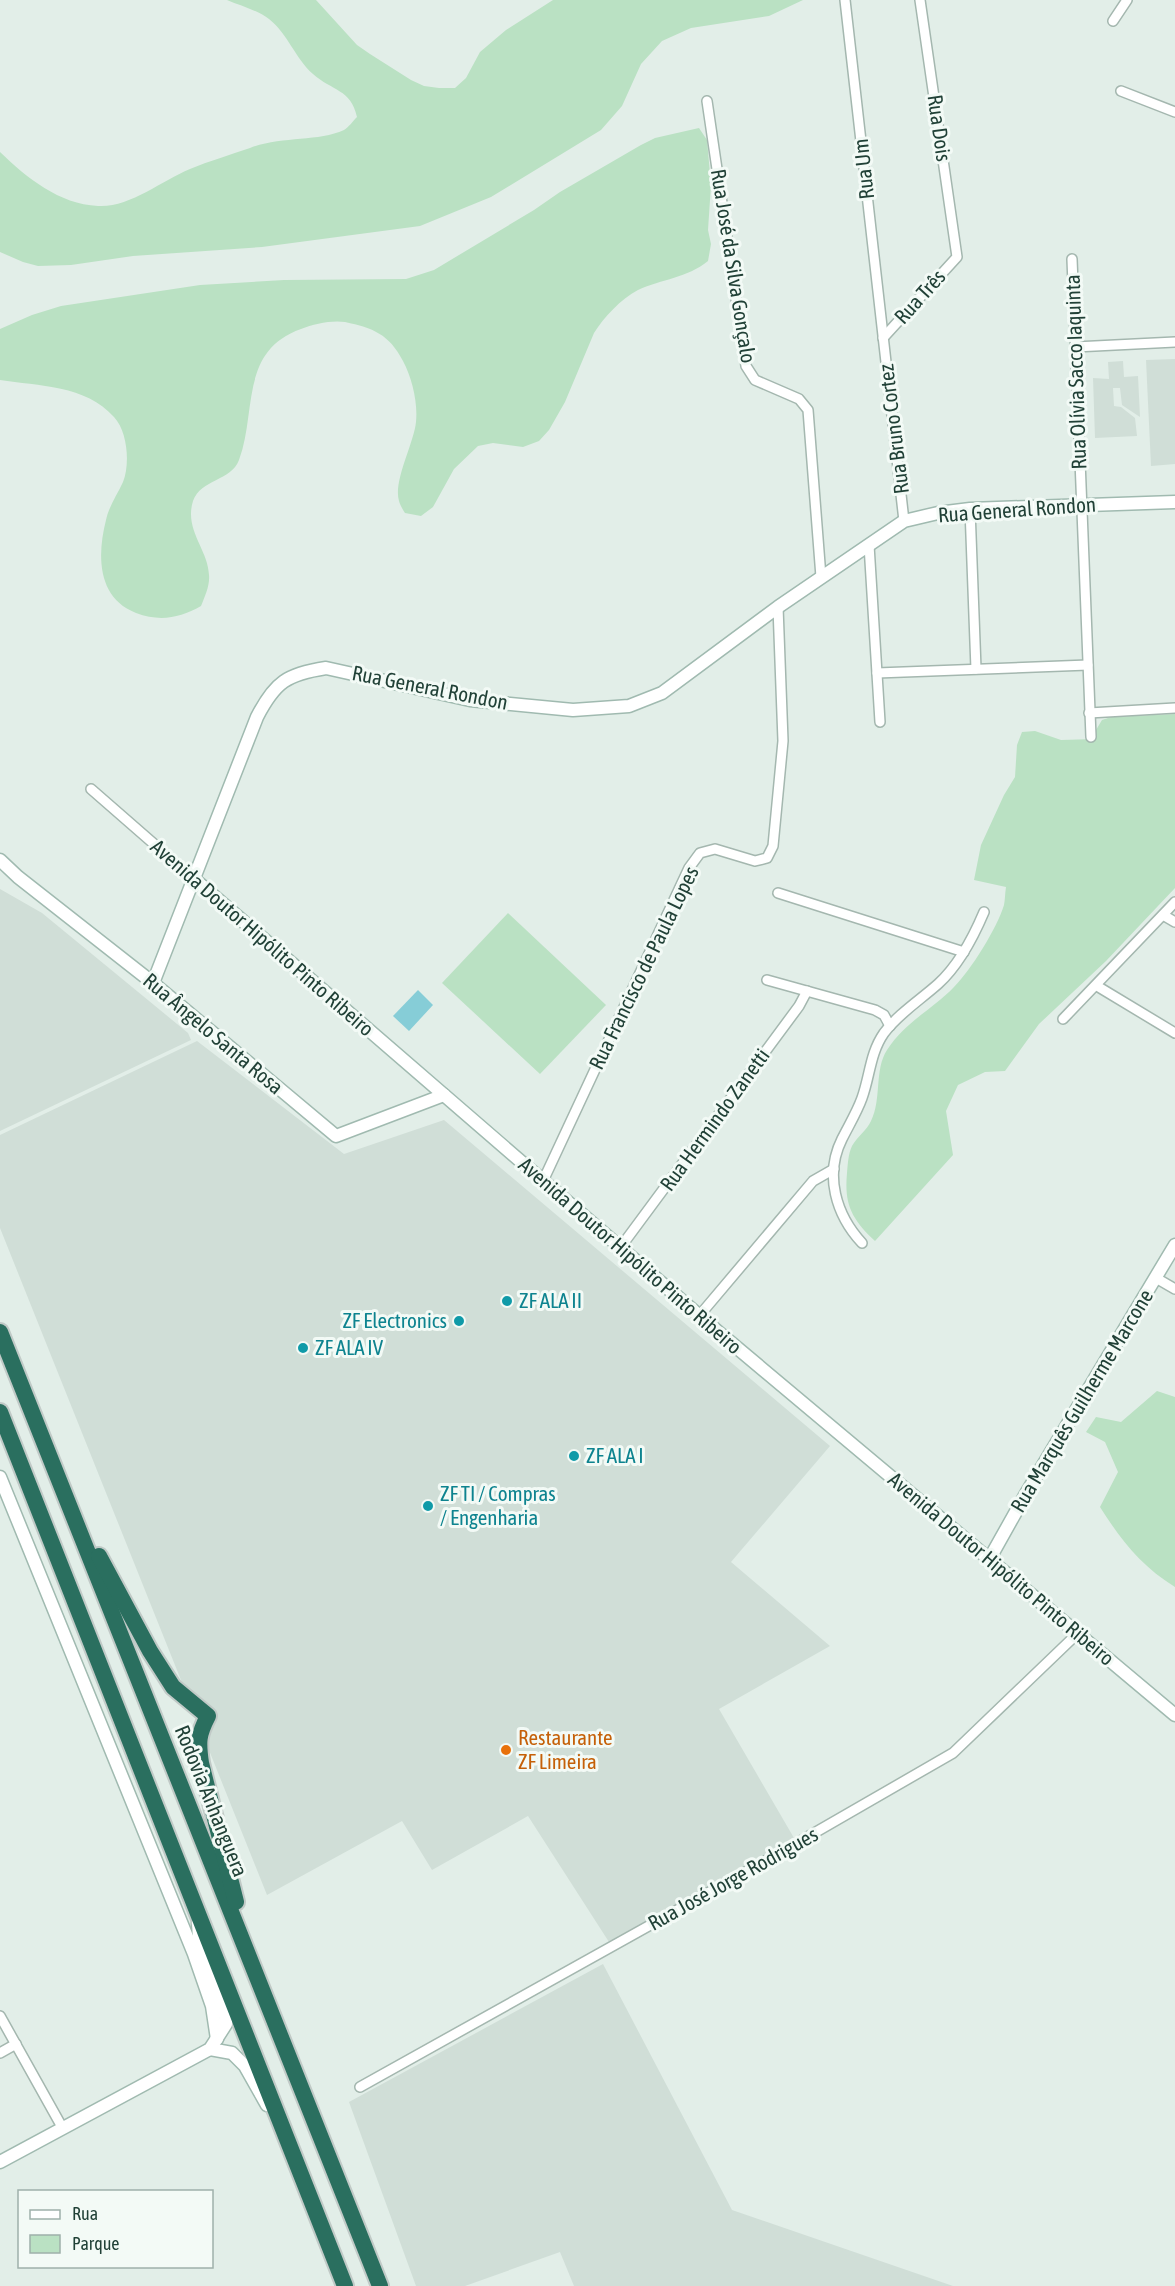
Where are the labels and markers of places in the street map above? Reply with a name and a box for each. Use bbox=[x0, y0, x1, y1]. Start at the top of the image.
place label: ZF ALA II bbox=[519, 1288, 582, 1312]
marker: ZF ALA II bbox=[500, 1294, 514, 1308]
place label: ZF Electronics bbox=[342, 1308, 447, 1332]
marker: ZF Electronics bbox=[452, 1314, 466, 1328]
place label: ZF ALA IV bbox=[315, 1335, 384, 1359]
marker: ZF ALA IV bbox=[296, 1341, 310, 1355]
place label: ZF ALA I bbox=[586, 1443, 644, 1467]
marker: ZF ALA I bbox=[567, 1449, 581, 1463]
place label: ZF TI / Compras / Engenharia bbox=[440, 1481, 556, 1529]
marker: ZF TI / Compras / Engenharia bbox=[421, 1499, 435, 1513]
place label: Restaurante ZF Limeira bbox=[518, 1725, 613, 1773]
marker: Restaurante ZF Limeira bbox=[499, 1743, 513, 1757]

